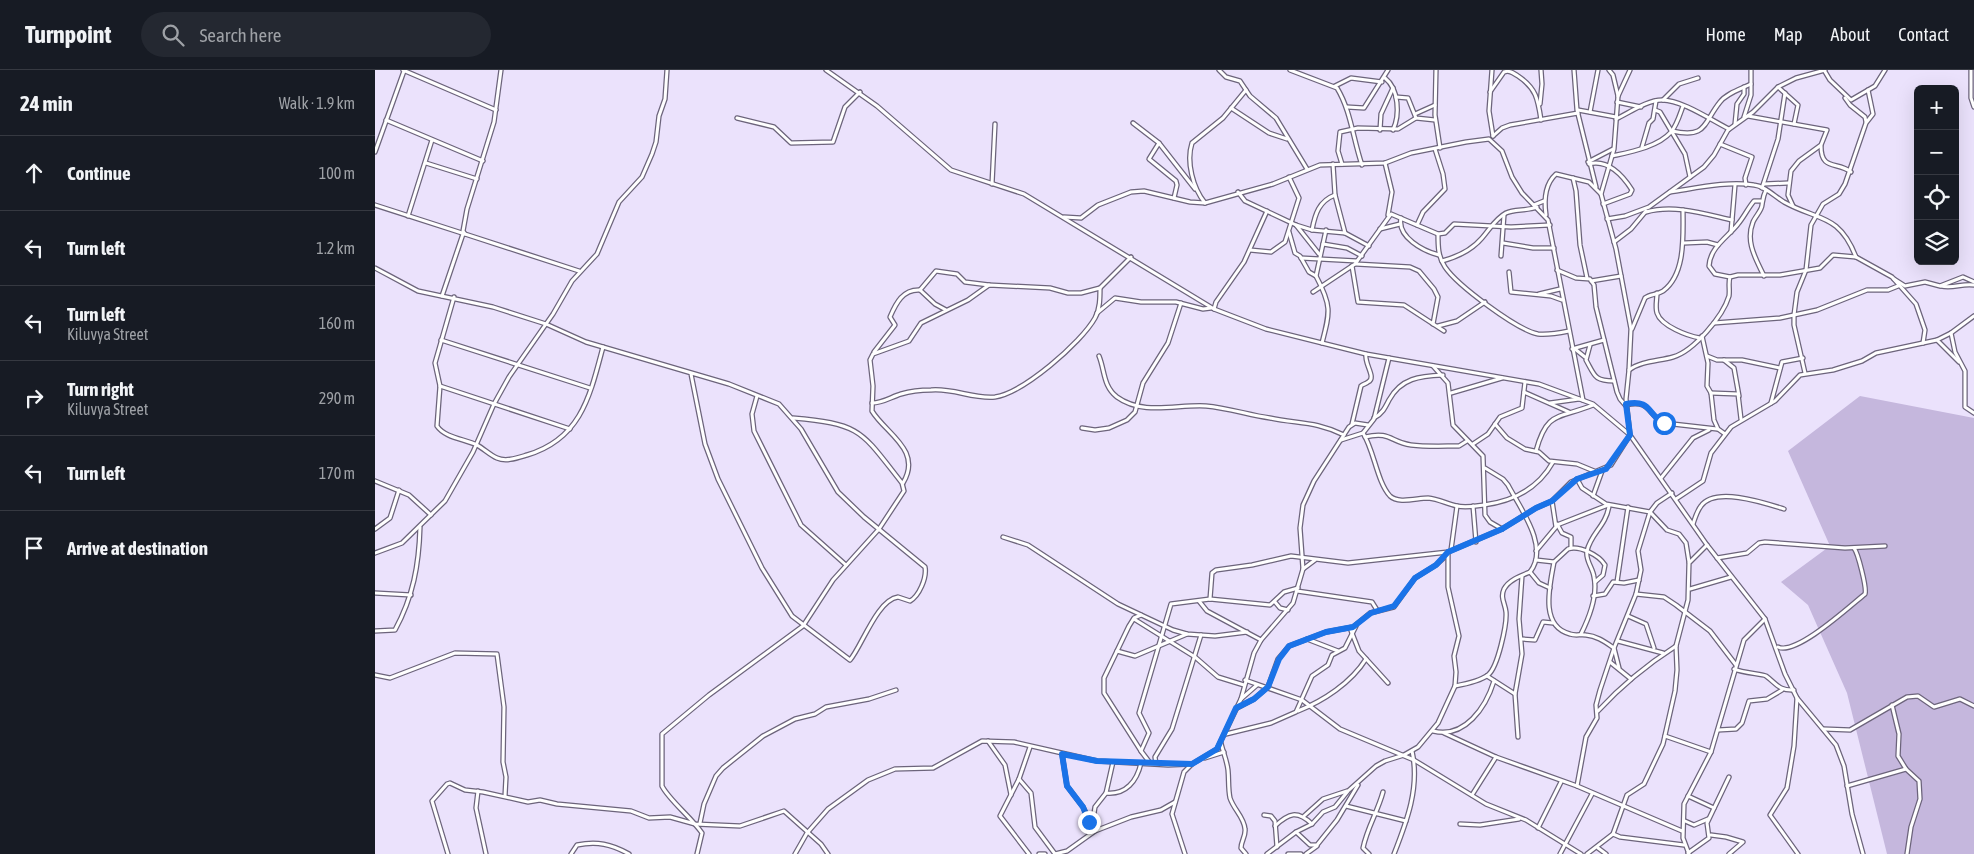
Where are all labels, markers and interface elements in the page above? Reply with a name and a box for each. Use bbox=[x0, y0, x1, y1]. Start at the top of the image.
search box bbox=[141, 12, 491, 57]
text: Turnpoint bbox=[25, 21, 111, 48]
icon: search bbox=[159, 21, 187, 49]
text: Search here bbox=[199, 24, 281, 46]
text: Home bbox=[1706, 24, 1746, 45]
text: Map bbox=[1774, 24, 1803, 45]
text: About bbox=[1831, 24, 1870, 45]
text: Contact bbox=[1898, 24, 1949, 45]
map controls bbox=[1914, 85, 1959, 265]
button: + bbox=[1914, 85, 1959, 130]
text: 24 min bbox=[20, 91, 73, 115]
text: Walk · 1.9 km bbox=[279, 94, 355, 112]
button: − bbox=[1914, 130, 1959, 175]
icon: ahead bbox=[20, 159, 48, 187]
text: Continue bbox=[67, 162, 131, 184]
text: 100 m bbox=[319, 164, 355, 182]
button: locate bbox=[1914, 175, 1959, 220]
button: layers bbox=[1914, 220, 1959, 265]
icon: left bbox=[20, 234, 48, 262]
text: Turn left bbox=[67, 237, 125, 259]
text: 1.2 km bbox=[316, 239, 355, 257]
text: Turn left bbox=[67, 303, 125, 325]
icon: left bbox=[20, 309, 48, 337]
text: 160 m bbox=[319, 314, 355, 332]
text: Kiluvya Street bbox=[67, 325, 148, 343]
text: Turn right bbox=[67, 378, 134, 400]
icon: right bbox=[20, 384, 48, 412]
text: 290 m bbox=[319, 389, 355, 407]
text: Kiluvya Street bbox=[67, 400, 148, 418]
route start bbox=[1653, 412, 1676, 435]
icon: left bbox=[20, 459, 48, 487]
text: Turn left bbox=[67, 462, 125, 484]
text: 170 m bbox=[319, 464, 355, 482]
icon: arrive bbox=[20, 534, 48, 562]
text: Arrive at destination bbox=[67, 537, 208, 559]
route end bbox=[1078, 811, 1101, 834]

